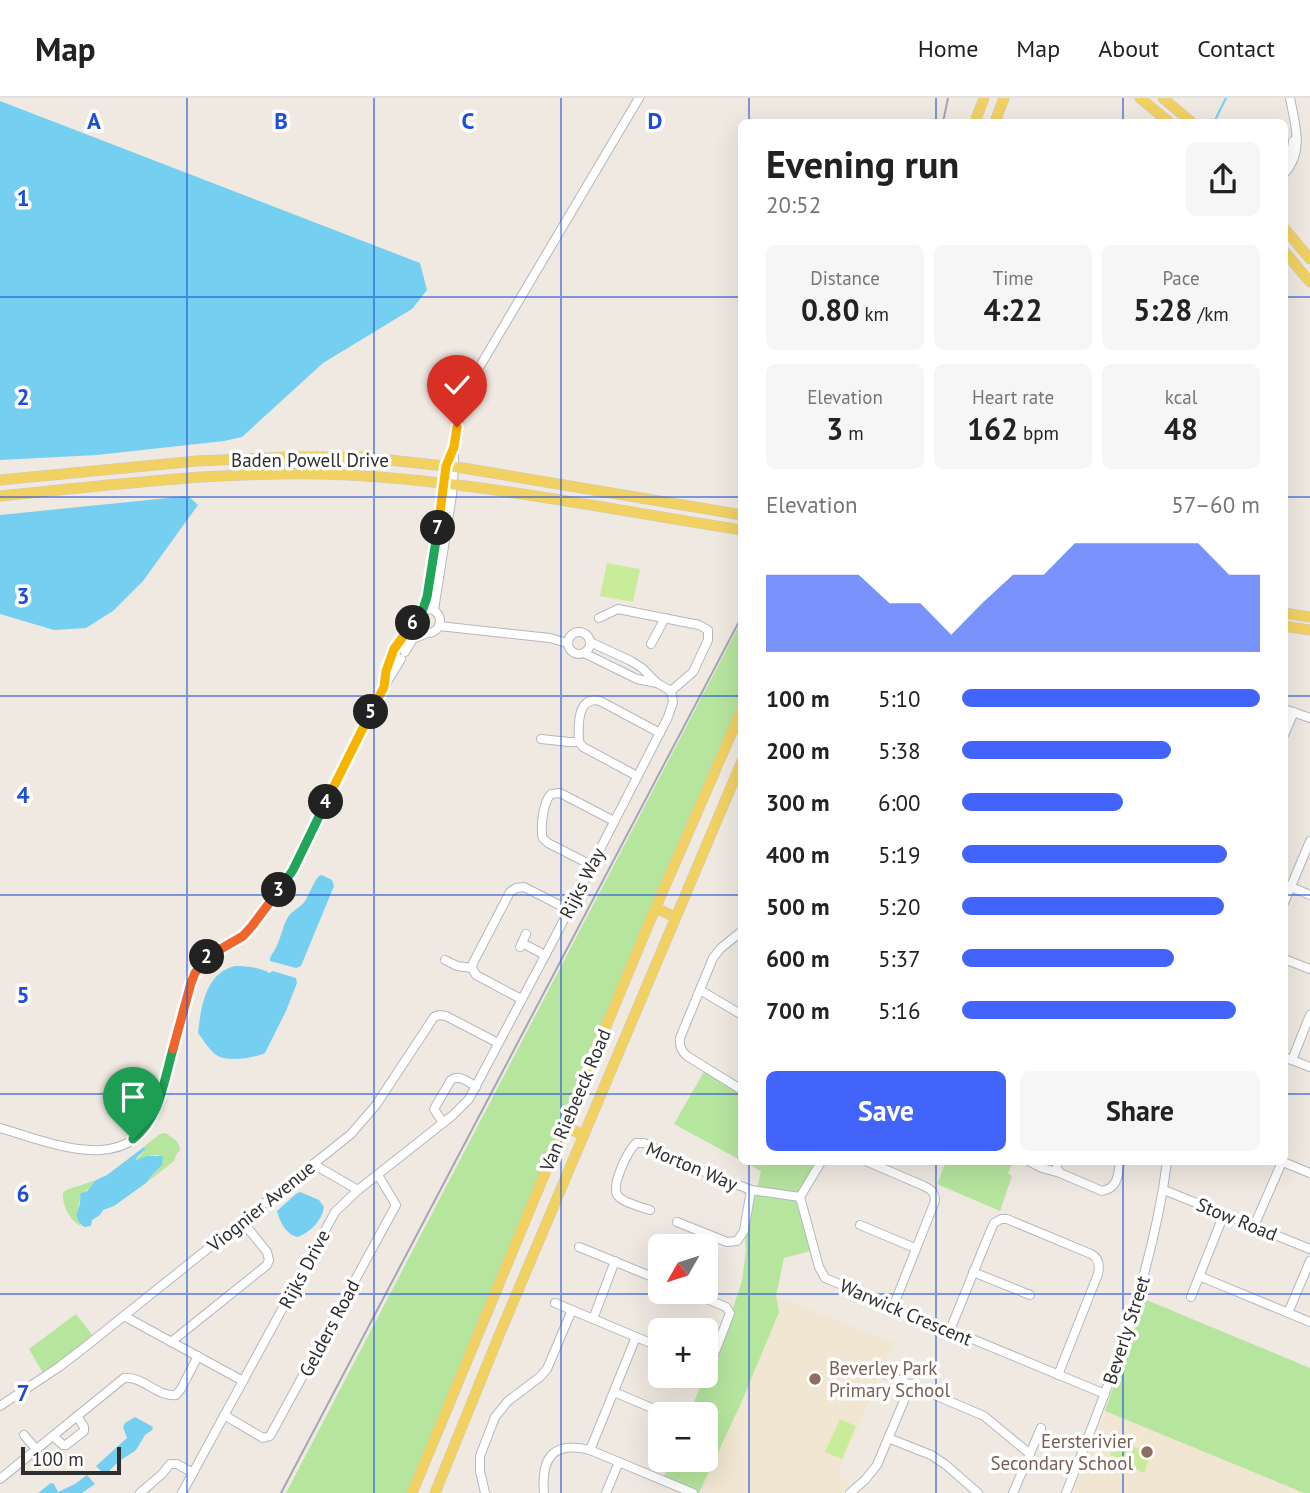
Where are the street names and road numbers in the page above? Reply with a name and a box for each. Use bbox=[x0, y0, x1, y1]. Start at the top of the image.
street label: Baden Powell Drive bbox=[231, 448, 389, 472]
street label: Rijks Way bbox=[554, 843, 610, 923]
street label: Van Riebeeck Road bbox=[534, 1025, 616, 1176]
street label: Morton Way bbox=[643, 1136, 741, 1196]
street label: Viognier Avenue bbox=[202, 1155, 320, 1257]
street label: Stow Road bbox=[1193, 1192, 1281, 1246]
street label: Rijks Drive bbox=[273, 1225, 335, 1313]
street label: Beverly Street bbox=[1097, 1272, 1155, 1387]
street label: Warwick Crescent bbox=[836, 1273, 976, 1351]
street label: Gelders Road bbox=[293, 1275, 365, 1381]

